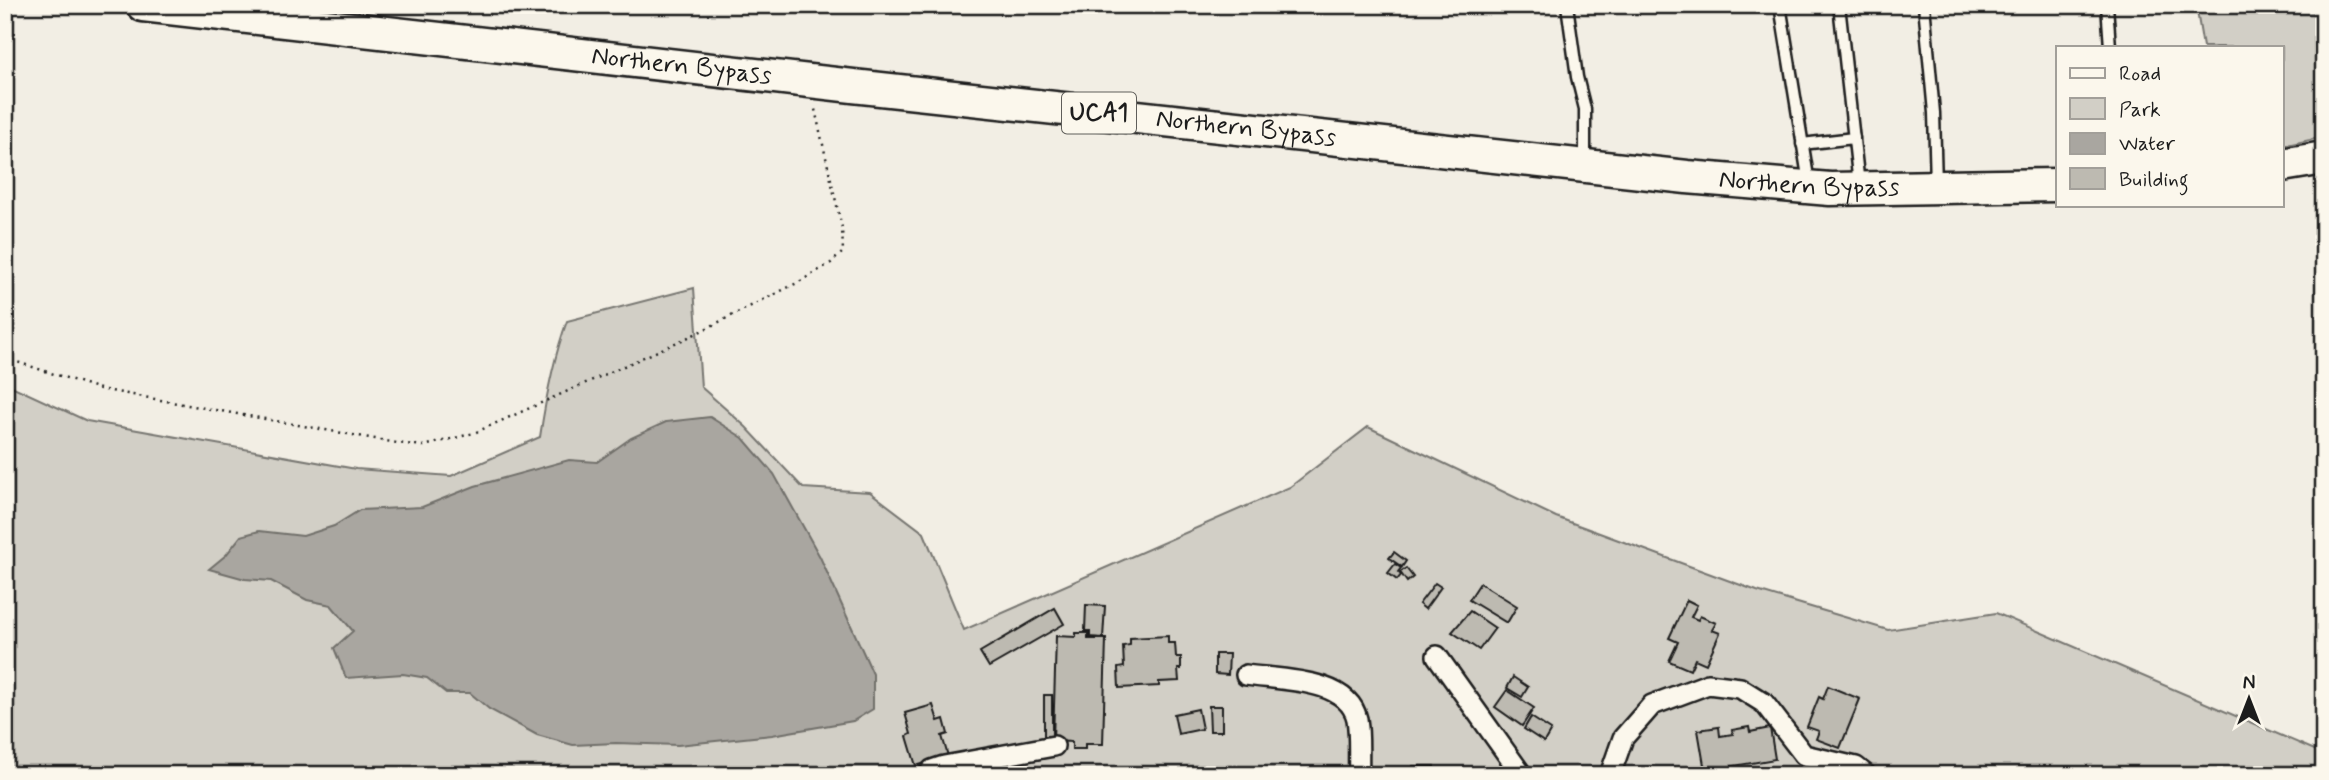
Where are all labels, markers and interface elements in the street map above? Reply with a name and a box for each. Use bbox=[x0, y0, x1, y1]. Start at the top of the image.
street label: Northern Bypass bbox=[590, 39, 773, 94]
legend bbox=[2056, 46, 2284, 206]
text: Road bbox=[2119, 60, 2161, 88]
road number: UCA1 bbox=[1062, 92, 1136, 134]
text: Park bbox=[2119, 96, 2161, 124]
street label: Northern Bypass bbox=[1154, 102, 1338, 156]
text: Water bbox=[2119, 130, 2175, 158]
street label: Northern Bypass bbox=[1717, 163, 1900, 206]
text: Building bbox=[2119, 166, 2189, 196]
north arrow bbox=[2214, 664, 2284, 734]
text: N bbox=[2243, 671, 2255, 696]

